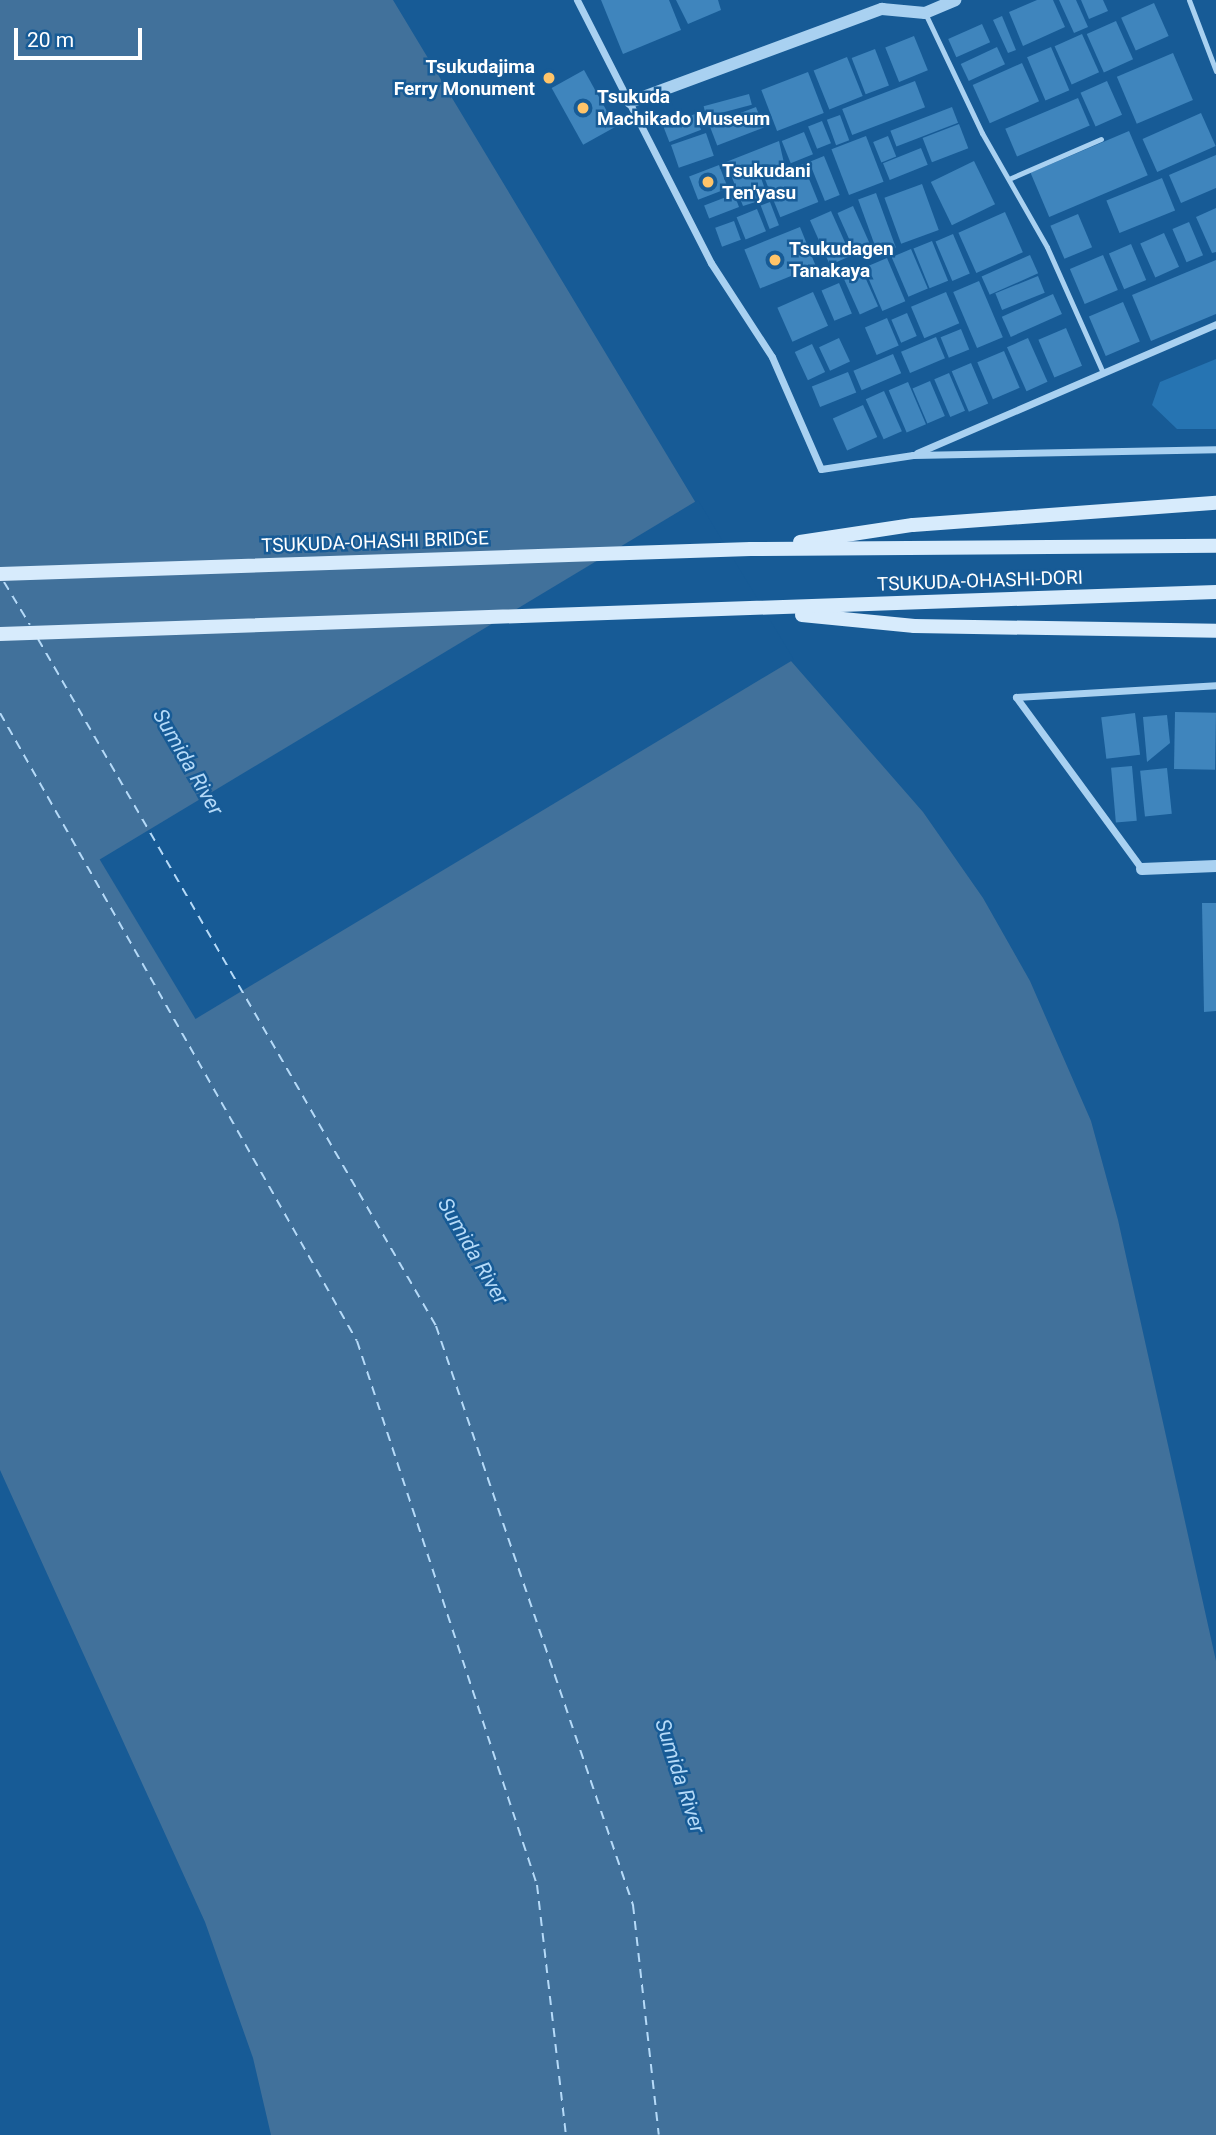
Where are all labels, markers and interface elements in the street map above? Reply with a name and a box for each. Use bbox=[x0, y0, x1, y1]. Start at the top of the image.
scale bar bbox=[18, 14, 145, 58]
text: 20 m bbox=[27, 28, 74, 52]
place label: Tsukudajima Ferry Monument bbox=[394, 56, 535, 100]
marker: Tsukudajima Ferry Monument bbox=[541, 70, 557, 86]
place label: Tsukuda Machikado Museum bbox=[597, 86, 770, 130]
marker: Tsukuda Machikado Museum bbox=[575, 100, 591, 116]
place label: Tsukudani Ten'yasu bbox=[722, 160, 811, 204]
marker: Tsukudani Ten'yasu bbox=[700, 174, 716, 190]
place label: Tsukudagen Tanakaya bbox=[789, 238, 894, 282]
marker: Tsukudagen Tanakaya bbox=[767, 252, 783, 268]
street label: TSUKUDA-OHASHI BRIDGE bbox=[261, 527, 489, 557]
street label: TSUKUDA-OHASHI-DORI bbox=[877, 566, 1083, 596]
water label: Sumida River bbox=[147, 704, 229, 820]
water label: Sumida River bbox=[432, 1193, 514, 1309]
water label: Sumida River bbox=[650, 1716, 710, 1836]

